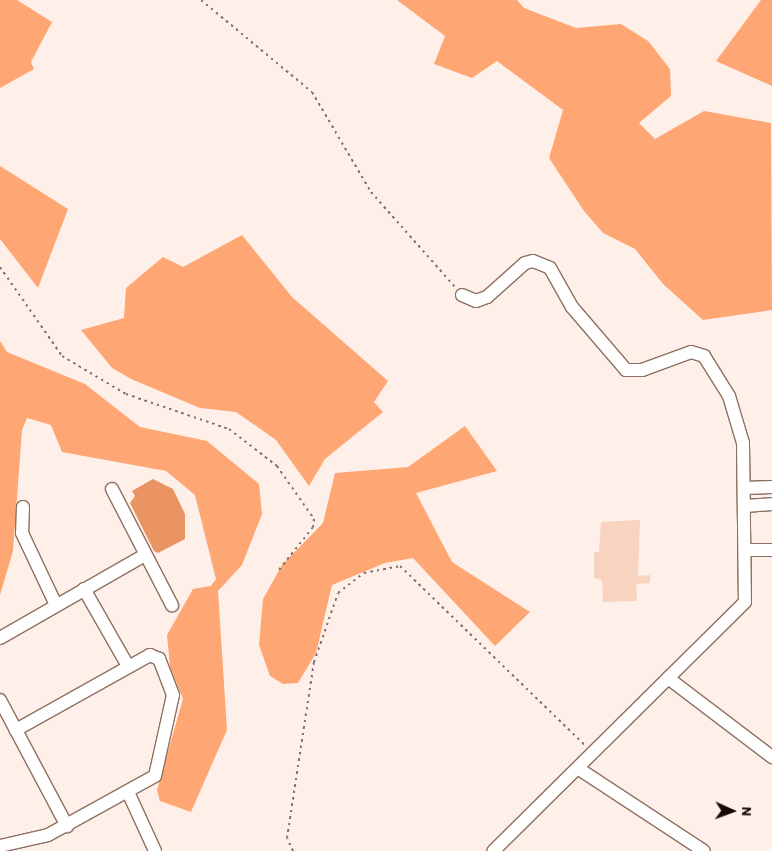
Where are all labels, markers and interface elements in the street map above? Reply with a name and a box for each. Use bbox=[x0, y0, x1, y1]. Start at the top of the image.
north arrow bbox=[707, 786, 757, 836]
text: N bbox=[739, 807, 756, 816]

